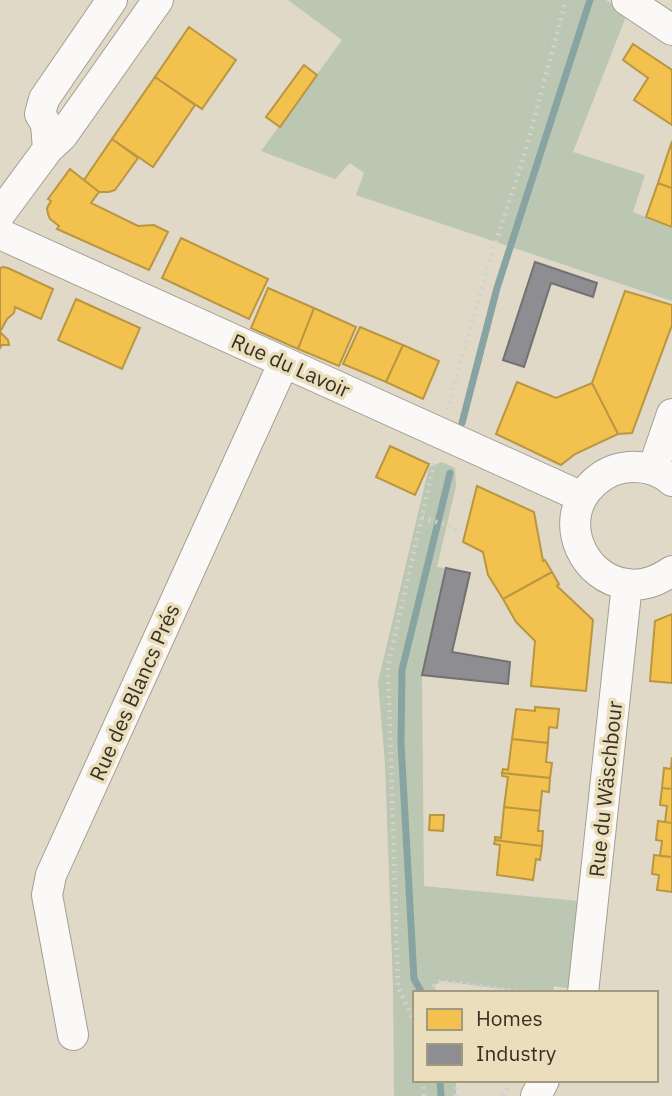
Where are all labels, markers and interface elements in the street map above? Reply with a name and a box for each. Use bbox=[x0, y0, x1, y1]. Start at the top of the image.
street label: Rue du Lavoir bbox=[227, 326, 355, 404]
street label: Rue des Blancs Prés bbox=[82, 599, 186, 785]
street label: Rue du Wäschbour bbox=[582, 699, 628, 878]
legend bbox=[413, 991, 658, 1082]
text: Homes bbox=[476, 1004, 543, 1032]
text: Industry bbox=[476, 1039, 557, 1067]

